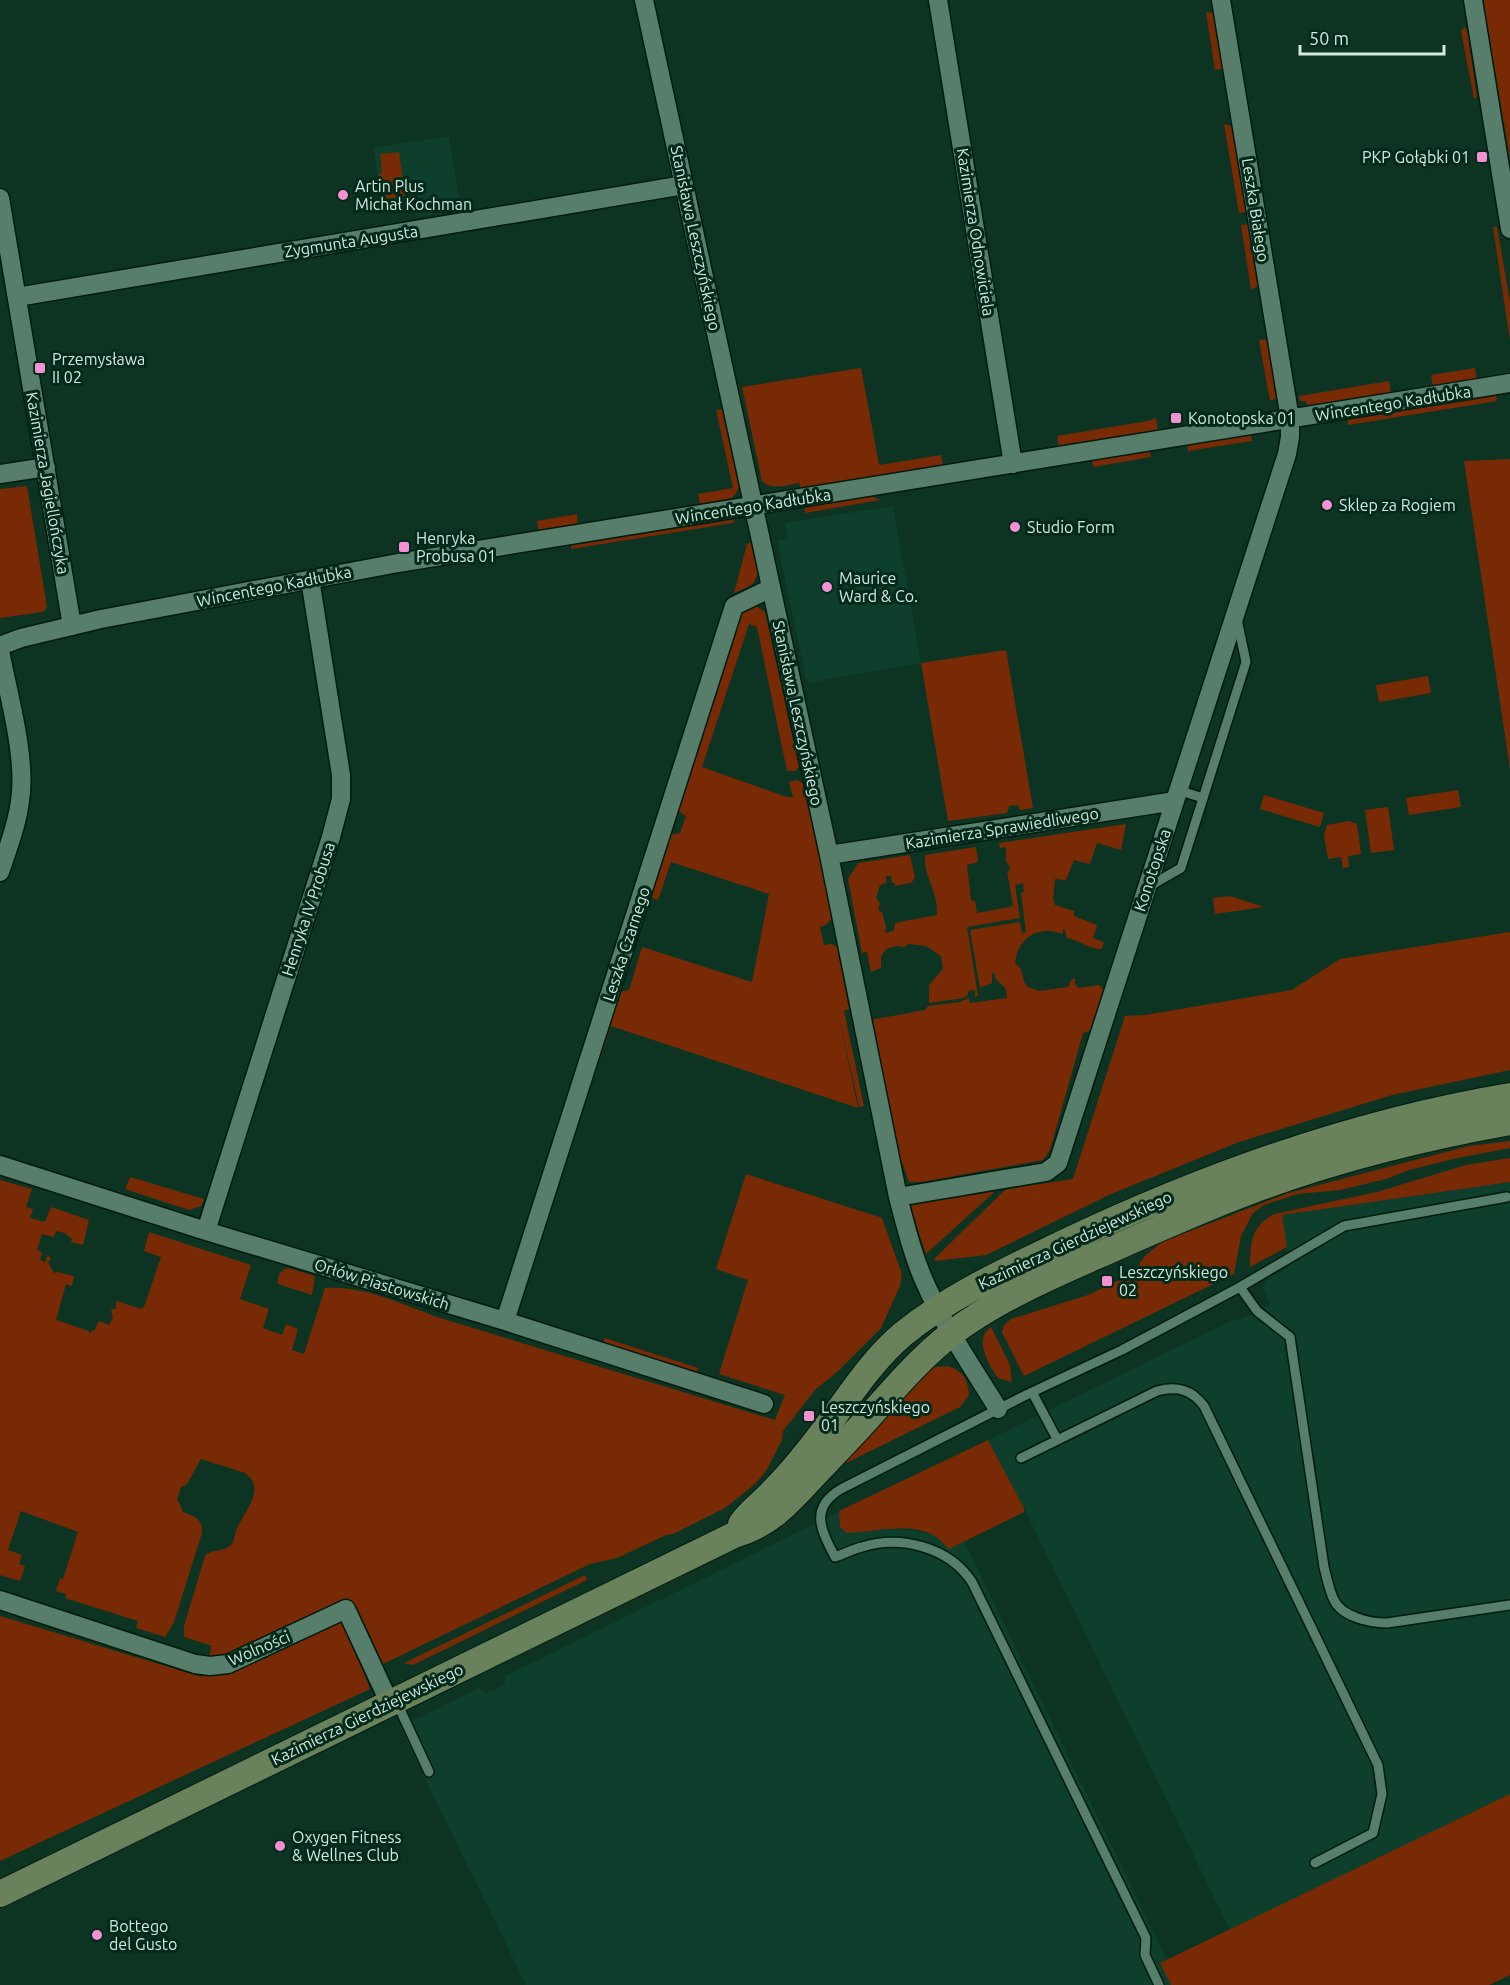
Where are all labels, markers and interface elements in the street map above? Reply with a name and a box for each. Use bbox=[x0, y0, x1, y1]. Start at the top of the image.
scale bar bbox=[1300, 18, 1444, 56]
text: 50 m bbox=[1309, 28, 1349, 48]
street label: Stanisława Leszczyńskiego bbox=[668, 144, 724, 332]
street label: Kazimierza Odnowiciela bbox=[954, 147, 998, 317]
place label: PKP Gołąbki 01 bbox=[1362, 148, 1470, 166]
marker: PKP Gołąbki 01 bbox=[1475, 150, 1489, 164]
street label: Leszka Białego bbox=[1239, 157, 1273, 263]
place label: Artin Plus Michał Kochman bbox=[355, 177, 472, 213]
marker: Artin Plus Michał Kochman bbox=[336, 188, 350, 202]
street label: Zygmunta Augusta bbox=[283, 222, 419, 260]
place label: Przemysława II 02 bbox=[52, 350, 145, 386]
marker: Przemysława II 02 bbox=[33, 361, 47, 375]
street label: Wincentego Kadłubka bbox=[1314, 382, 1472, 424]
street label: Kazimierza Jagiellończyka bbox=[23, 390, 73, 576]
place label: Konotopska 01 bbox=[1188, 409, 1295, 427]
marker: Konotopska 01 bbox=[1169, 411, 1183, 425]
street label: Wincentego Kadłubka bbox=[674, 485, 832, 527]
place label: Sklep za Rogiem bbox=[1339, 496, 1456, 514]
marker: Sklep za Rogiem bbox=[1320, 498, 1334, 512]
place label: Studio Form bbox=[1027, 518, 1115, 536]
marker: Studio Form bbox=[1008, 520, 1022, 534]
place label: Henryka Probusa 01 bbox=[416, 529, 496, 565]
marker: Henryka Probusa 01 bbox=[397, 540, 411, 554]
street label: Wincentego Kadłubka bbox=[195, 562, 353, 610]
place label: Maurice Ward & Co. bbox=[839, 569, 918, 605]
marker: Maurice Ward & Co. bbox=[820, 580, 834, 594]
street label: Stanisława Leszczyńskiego bbox=[770, 619, 826, 807]
street label: Kazimierza Sprawiedliwego bbox=[904, 804, 1100, 852]
street label: Konotopska bbox=[1130, 827, 1174, 913]
street label: Henryka IV Probusa bbox=[278, 840, 338, 978]
street label: Leszka Czarnego bbox=[599, 885, 653, 1003]
street label: Kazimierza Gierdziejewskiego bbox=[975, 1187, 1175, 1293]
street label: Orłów Piastowskich bbox=[312, 1255, 452, 1313]
place label: Leszczyńskiego 02 bbox=[1119, 1263, 1228, 1299]
marker: Leszczyńskiego 02 bbox=[1100, 1274, 1114, 1288]
place label: Leszczyńskiego 01 bbox=[821, 1398, 930, 1434]
marker: Leszczyńskiego 01 bbox=[802, 1409, 816, 1423]
street label: Wolności bbox=[226, 1627, 292, 1669]
street label: Kazimierza Gierdziejewskiego bbox=[268, 1660, 466, 1768]
place label: Oxygen Fitness & Wellnes Club bbox=[292, 1828, 402, 1864]
marker: Oxygen Fitness & Wellnes Club bbox=[273, 1839, 287, 1853]
place label: Bottego del Gusto bbox=[109, 1917, 177, 1953]
marker: Bottego del Gusto bbox=[90, 1928, 104, 1942]

